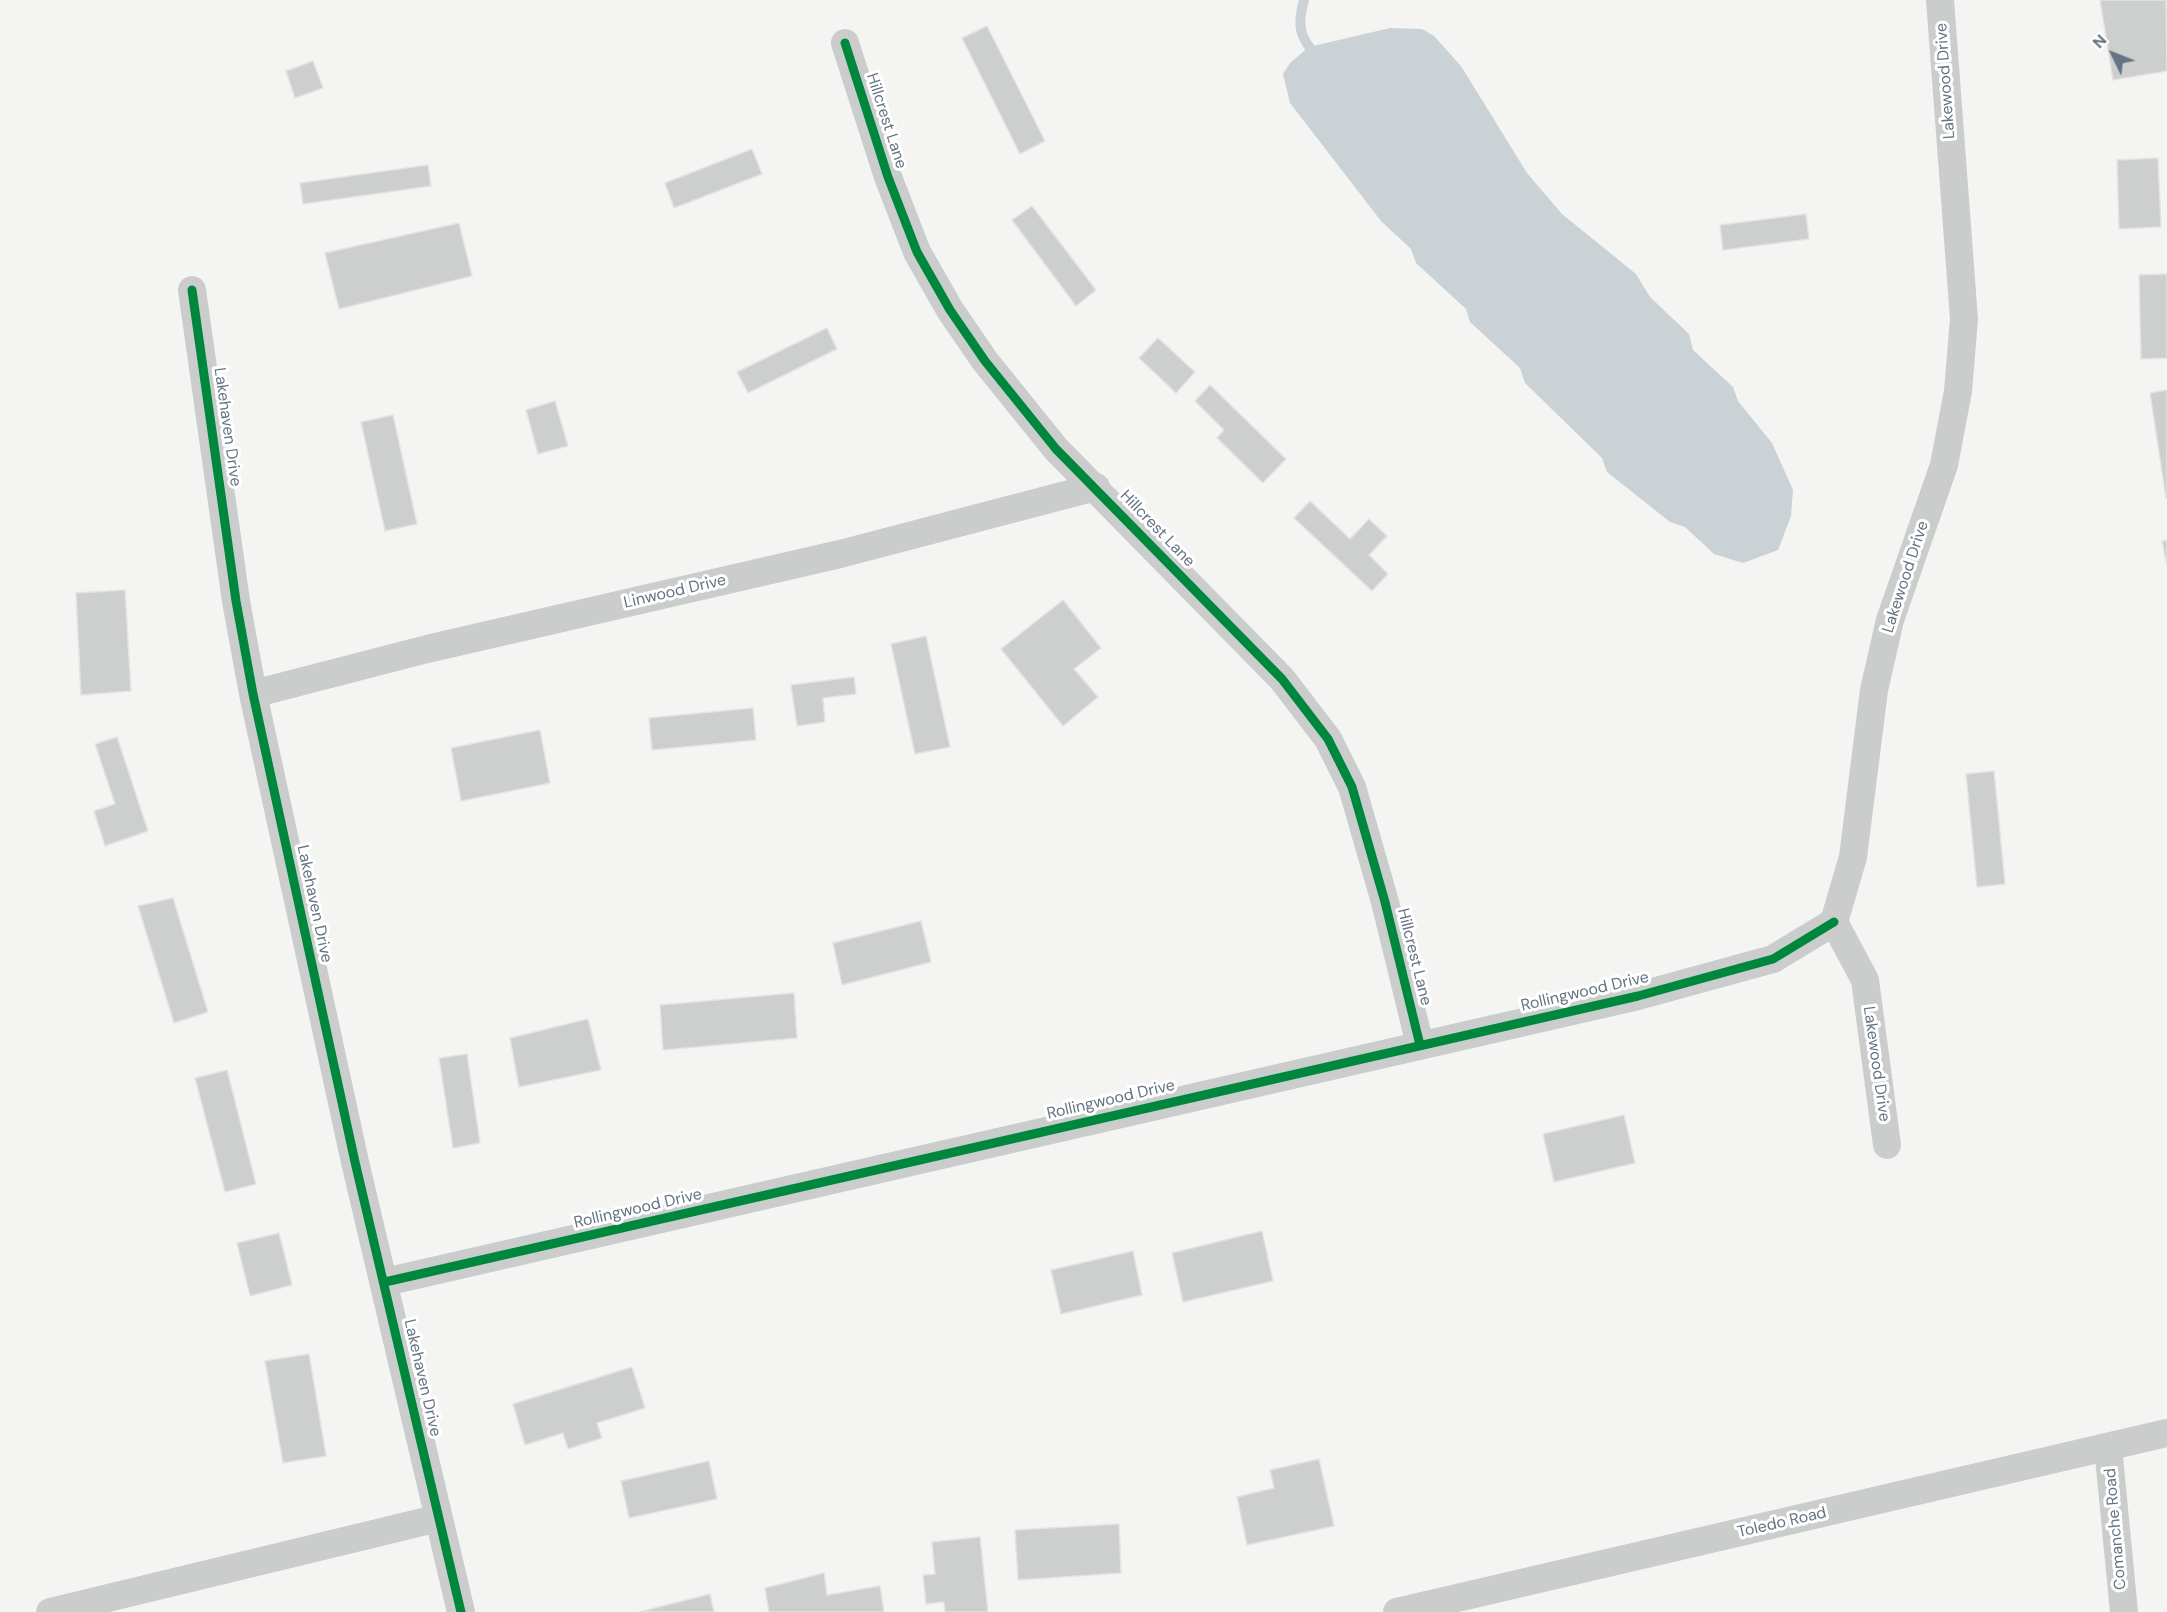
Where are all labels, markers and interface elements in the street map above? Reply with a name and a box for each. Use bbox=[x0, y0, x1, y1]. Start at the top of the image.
street label: Lakewood Drive bbox=[1932, 22, 1960, 140]
north arrow bbox=[2083, 24, 2143, 84]
text: N bbox=[2088, 30, 2111, 53]
street label: Hillcrest Lane bbox=[862, 71, 910, 171]
street label: Lakehaven Drive bbox=[209, 366, 245, 488]
street label: Hillcrest Lane bbox=[1116, 487, 1198, 571]
street label: Lakewood Drive bbox=[1879, 519, 1933, 635]
street label: Linwood Drive bbox=[622, 571, 728, 613]
street label: Lakehaven Drive bbox=[292, 843, 336, 965]
street label: Hillcrest Lane bbox=[1393, 906, 1435, 1008]
street label: Rollingwood Drive bbox=[1519, 968, 1651, 1016]
street label: Lakewood Drive bbox=[1858, 1005, 1894, 1123]
street label: Rollingwood Drive bbox=[1045, 1076, 1177, 1124]
street label: Rollingwood Drive bbox=[572, 1185, 704, 1233]
street label: Lakehaven Drive bbox=[399, 1317, 445, 1439]
street label: Comanche Road bbox=[2101, 1467, 2131, 1591]
street label: Toledo Road bbox=[1736, 1503, 1828, 1543]

